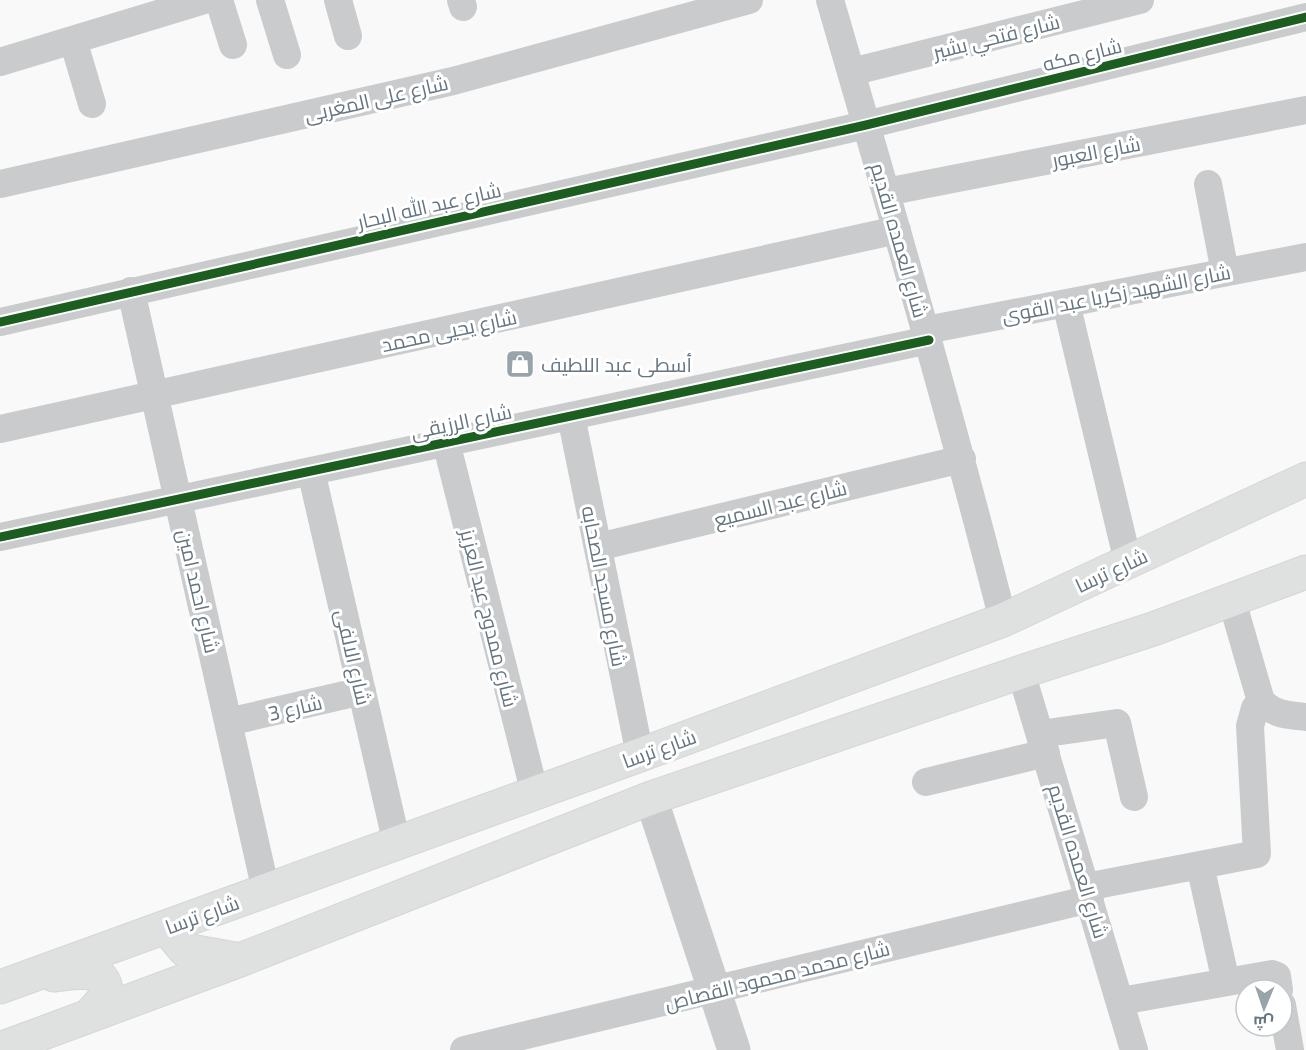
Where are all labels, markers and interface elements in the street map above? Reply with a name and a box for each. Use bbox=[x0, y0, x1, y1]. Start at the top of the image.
street label: شارع فتحي بشير bbox=[929, 9, 1063, 68]
street label: شارع مكه bbox=[1040, 33, 1125, 78]
street label: شارع على المغربى bbox=[302, 70, 451, 129]
street label: شارع العبور bbox=[1049, 131, 1143, 174]
street label: شارع العمده القديم bbox=[864, 160, 934, 321]
street label: شارع عبد الله البحار bbox=[354, 177, 504, 236]
street label: شارع الشهيد زكريا عبد القوى bbox=[1000, 259, 1233, 330]
street label: شارع يحيى محمد bbox=[379, 304, 519, 359]
shop icon: أسطى عبد اللطيف bbox=[504, 348, 536, 380]
place label: أسطى عبد اللطيف bbox=[541, 352, 692, 378]
street label: شارع الرزيقى bbox=[408, 399, 514, 446]
street label: شارع عبد السميع bbox=[711, 475, 850, 534]
street label: شارع مسجد الصحابه bbox=[575, 504, 632, 669]
street label: شارع ممدوح عبد العزيز bbox=[453, 526, 524, 710]
street label: شارع احمد امين bbox=[170, 527, 225, 656]
street label: شارع ترسا bbox=[1071, 543, 1152, 600]
street label: شارع الالفى bbox=[328, 607, 377, 708]
street label: شارع 3 bbox=[266, 689, 325, 728]
street label: شارع ترسا bbox=[619, 724, 700, 775]
street label: شارع العمده القديم bbox=[1041, 781, 1114, 942]
street label: شارع ترسا bbox=[162, 890, 243, 941]
street label: شارع محمد محمود القصاص bbox=[662, 935, 893, 1018]
north arrow bbox=[1234, 978, 1294, 1038]
text: ش bbox=[1253, 1013, 1274, 1033]

